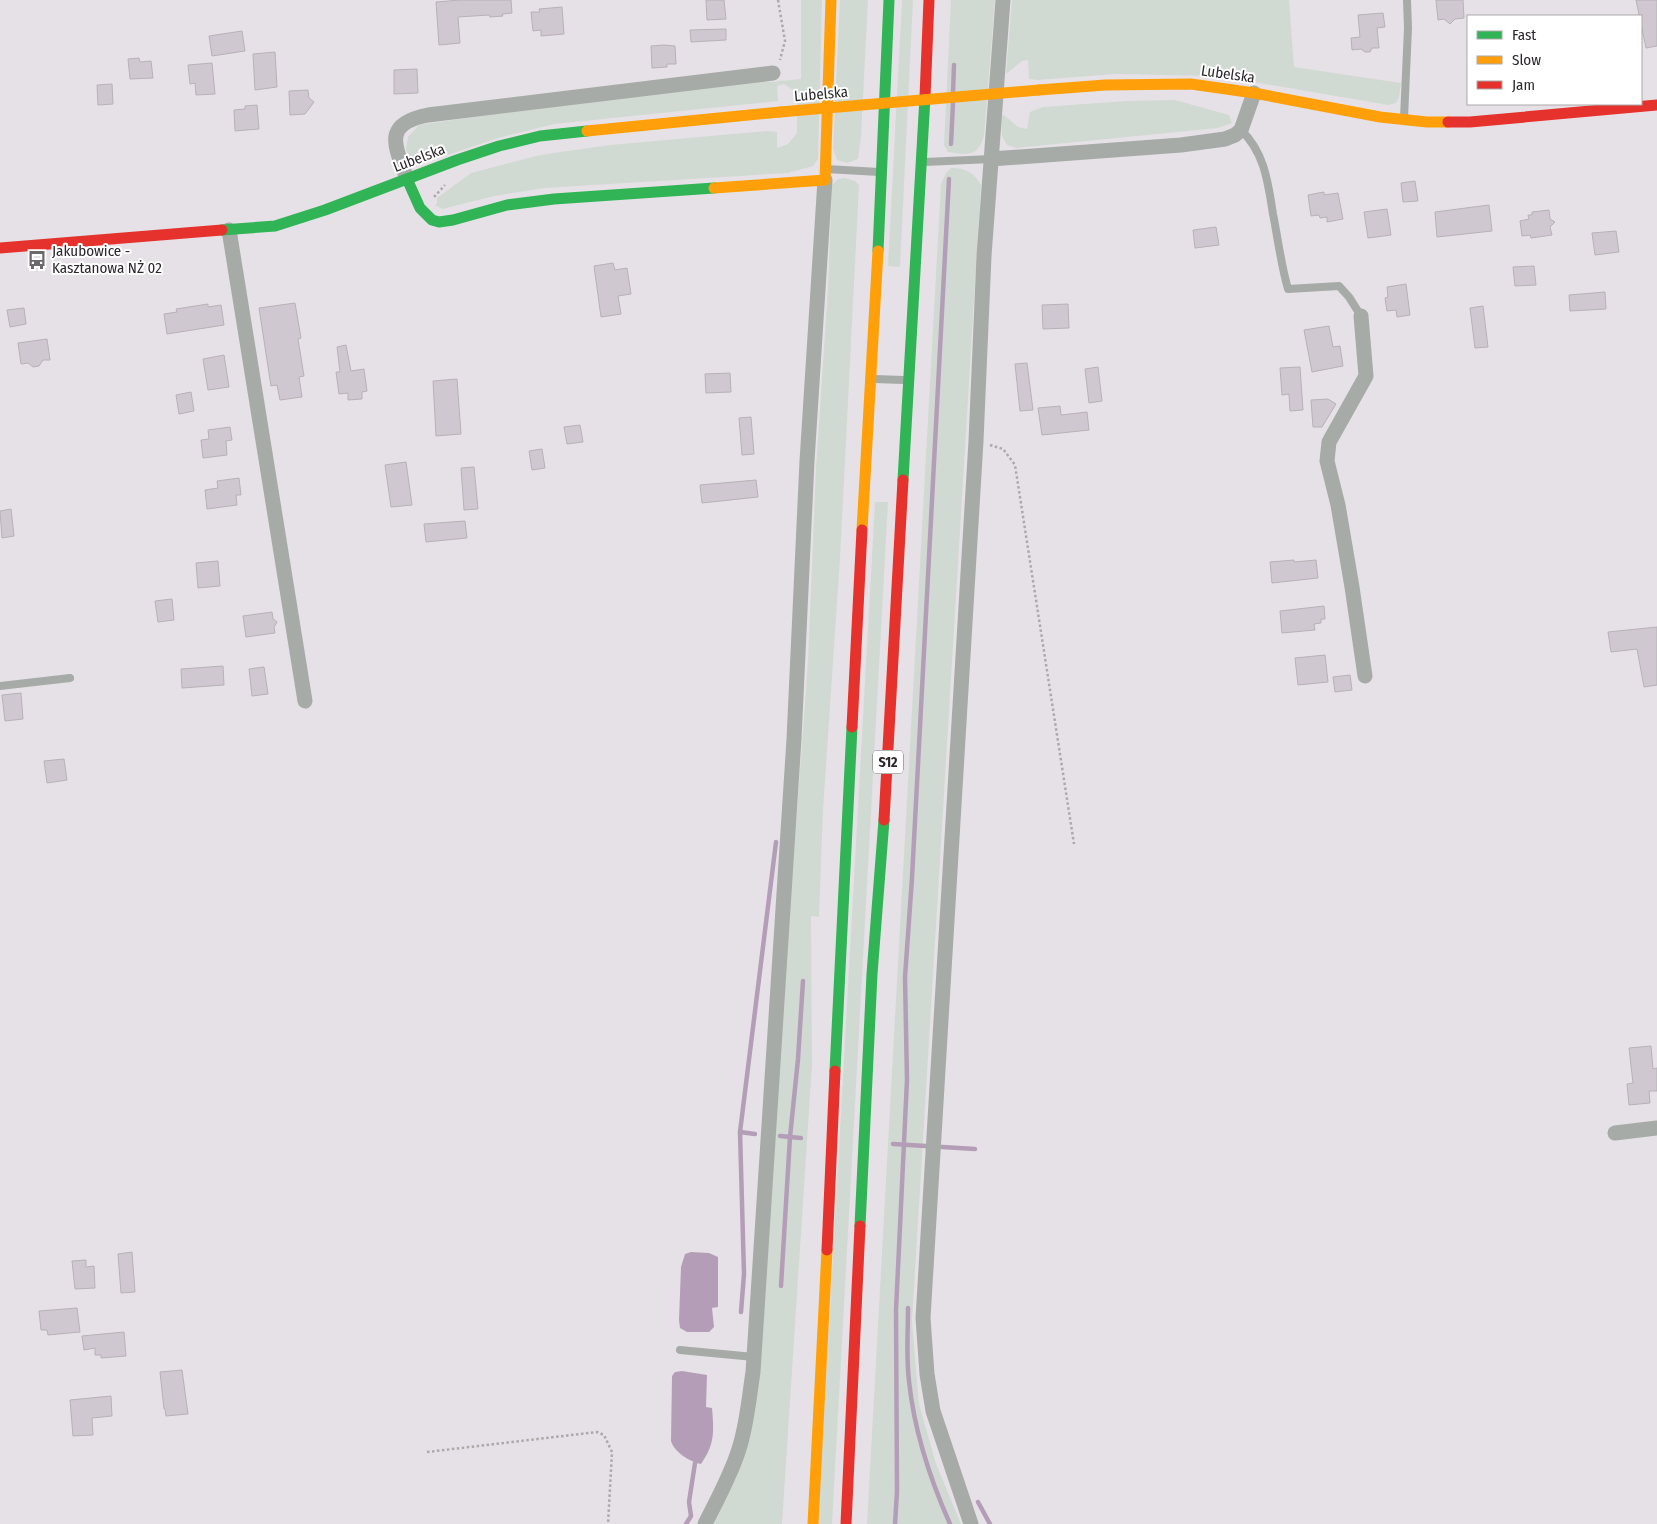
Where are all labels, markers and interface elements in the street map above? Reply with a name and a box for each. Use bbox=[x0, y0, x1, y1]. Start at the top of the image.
legend bbox=[1467, 15, 1642, 105]
text: Fast bbox=[1512, 26, 1536, 44]
text: Slow bbox=[1512, 51, 1541, 69]
street label: Lubelska bbox=[1200, 61, 1256, 87]
text: Jam bbox=[1512, 76, 1535, 94]
street label: Lubelska bbox=[793, 83, 849, 105]
street label: Lubelska bbox=[391, 140, 447, 176]
place label: Jakubowice - Kasztanowa NŻ 02 bbox=[52, 242, 162, 277]
bus stop icon: Jakubowice - Kasztanowa NŻ 02 bbox=[26, 249, 48, 271]
road number: S12 bbox=[873, 750, 903, 774]

